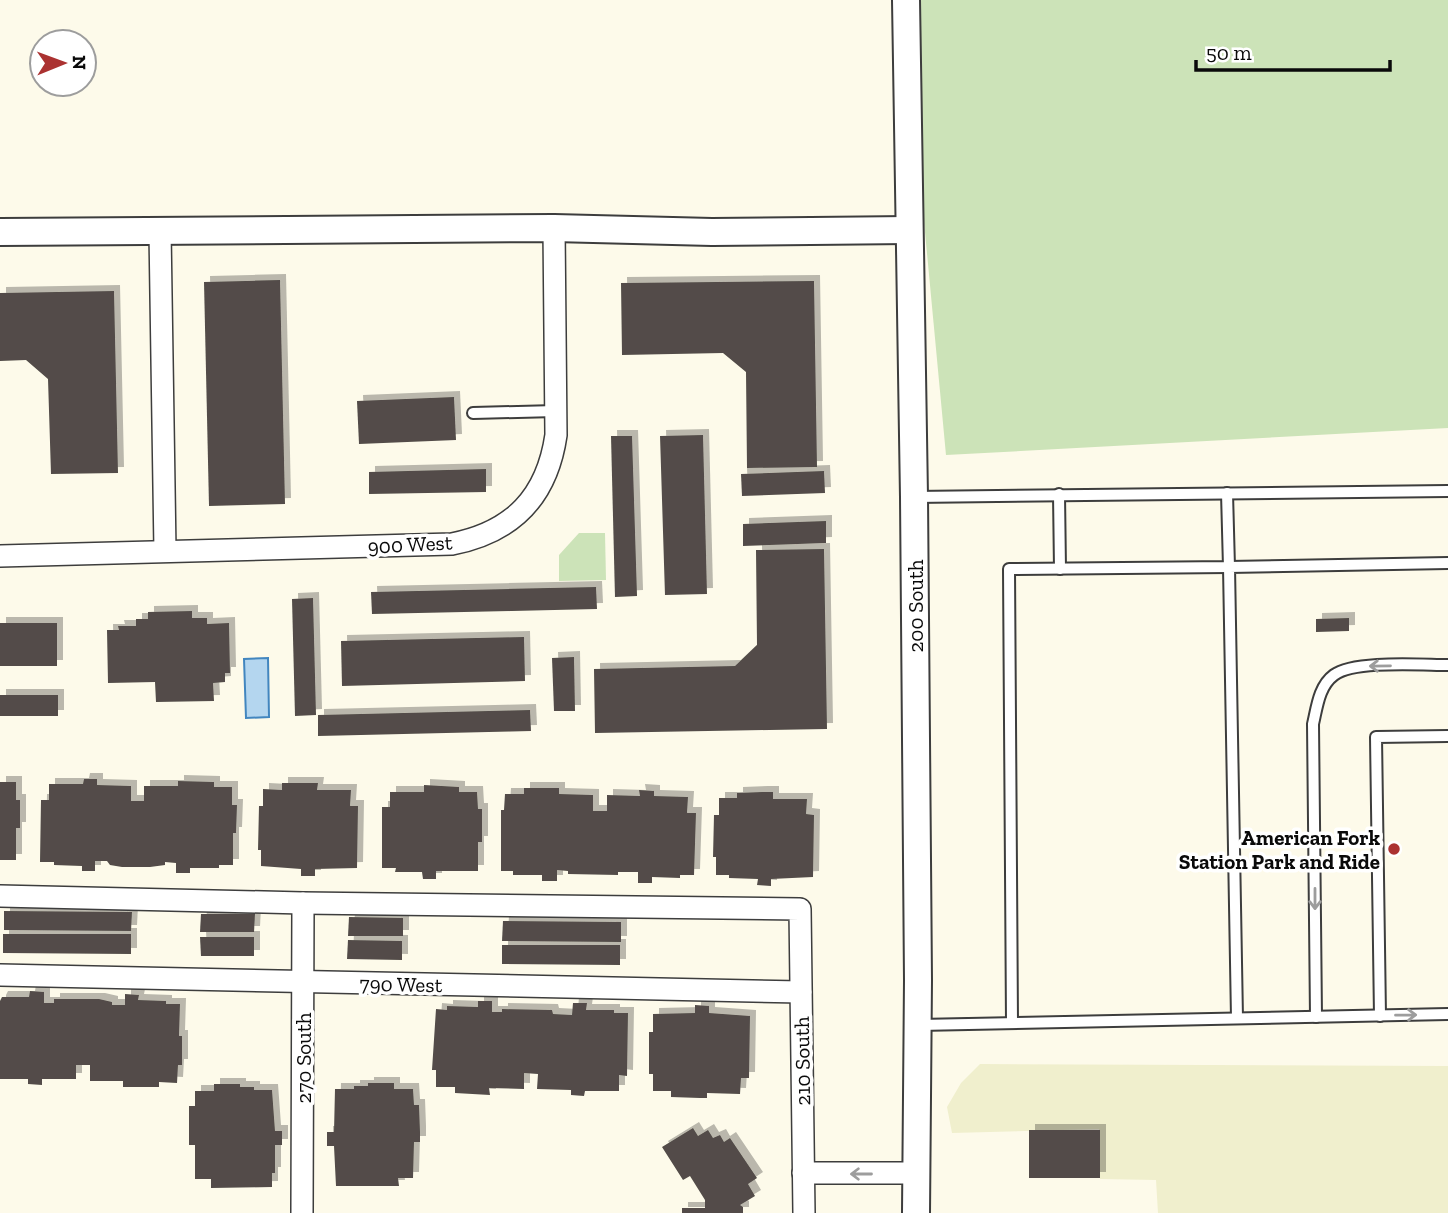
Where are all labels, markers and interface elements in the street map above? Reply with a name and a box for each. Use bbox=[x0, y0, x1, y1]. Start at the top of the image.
north arrow bbox=[28, 28, 98, 98]
scale bar bbox=[1196, 28, 1390, 72]
text: 50 m bbox=[1206, 40, 1252, 65]
text: N bbox=[68, 55, 91, 70]
street label: 900 West bbox=[367, 529, 453, 559]
street label: 200 South bbox=[903, 559, 928, 653]
one-way arrow bbox=[1369, 659, 1392, 672]
place label: American Fork Station Park and Ride bbox=[1179, 825, 1380, 874]
marker: American Fork Station Park and Ride bbox=[1386, 841, 1402, 857]
one-way arrow bbox=[1308, 887, 1322, 910]
street label: 790 West bbox=[359, 971, 443, 997]
one-way arrow bbox=[1395, 1008, 1418, 1022]
street label: 270 South bbox=[291, 1012, 316, 1103]
street label: 210 South bbox=[789, 1016, 815, 1106]
one-way arrow bbox=[849, 1167, 872, 1180]

